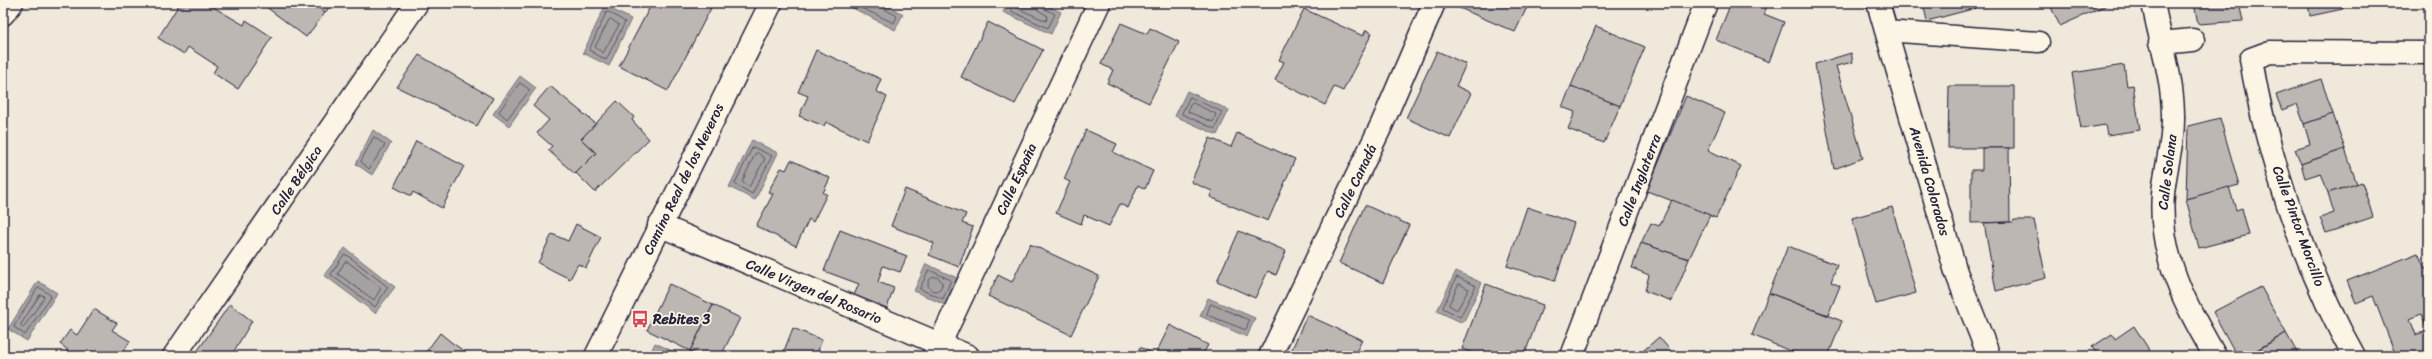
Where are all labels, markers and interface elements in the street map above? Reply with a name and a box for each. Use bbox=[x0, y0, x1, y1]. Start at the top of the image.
street label: Camino Real de los Neveros bbox=[636, 99, 731, 259]
street label: Avenida Colorados bbox=[1902, 122, 1957, 239]
street label: Calle Inglaterra bbox=[1610, 129, 1669, 230]
street label: Calle Solana bbox=[2150, 132, 2185, 211]
street label: Calle España bbox=[989, 139, 1044, 219]
street label: Calle Bélgica bbox=[264, 140, 329, 220]
street label: Calle Canadá bbox=[1327, 140, 1384, 222]
street label: Calle Pintor Morcillo bbox=[2265, 162, 2332, 290]
street label: Calle Virgen del Rosario bbox=[742, 252, 886, 331]
place label: Rebites 3 bbox=[652, 307, 710, 332]
bus stop icon: Rebites 3 bbox=[630, 309, 650, 329]

